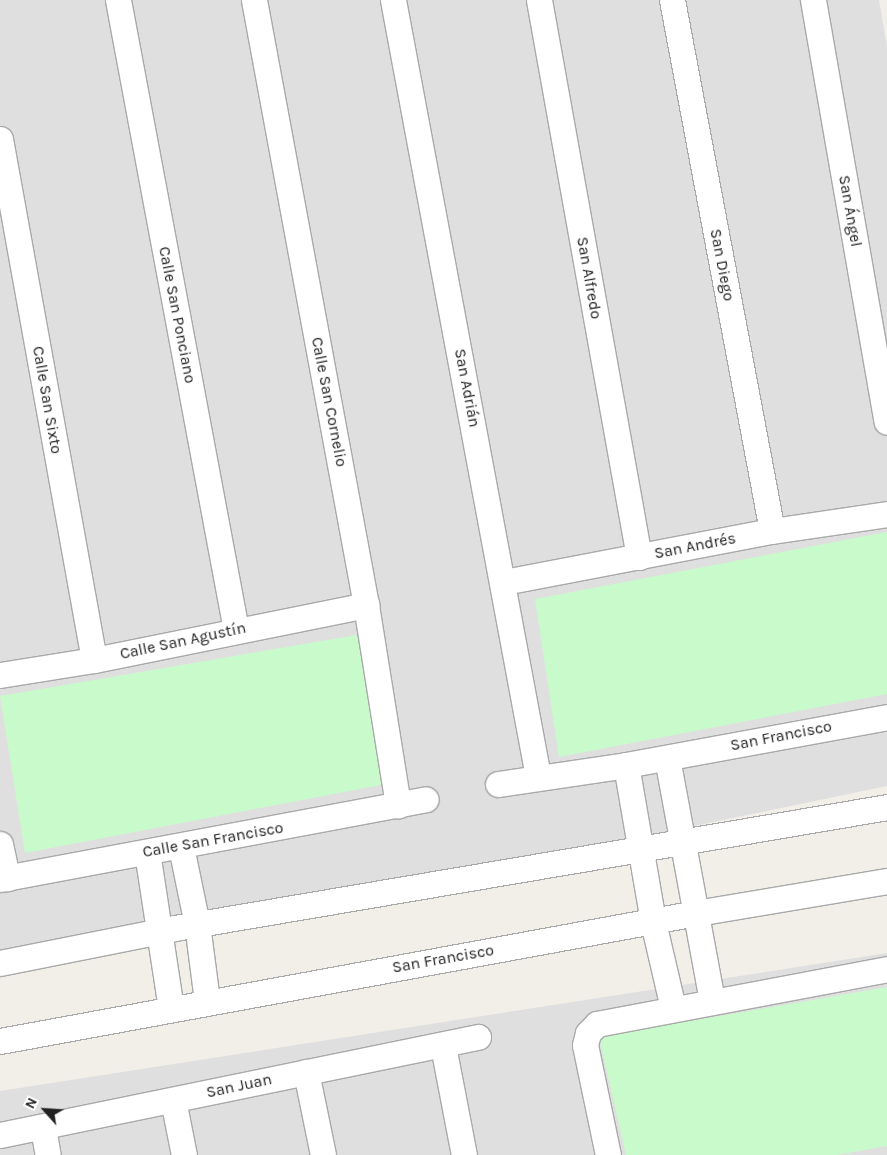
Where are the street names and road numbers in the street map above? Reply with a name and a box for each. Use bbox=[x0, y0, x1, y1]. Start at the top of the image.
street label: San Ángel bbox=[834, 174, 866, 248]
street label: San Diego bbox=[706, 227, 738, 303]
street label: San Alfredo bbox=[572, 235, 606, 321]
street label: Calle San Ponciano bbox=[154, 245, 200, 385]
street label: Calle San Cornelio bbox=[307, 336, 351, 468]
street label: Calle San Sixto bbox=[28, 345, 66, 455]
street label: San Adrián bbox=[450, 347, 484, 429]
street label: San Andrés bbox=[653, 529, 737, 563]
street label: Calle San Agustín bbox=[118, 618, 248, 664]
street label: San Francisco bbox=[729, 717, 833, 755]
street label: Calle San Francisco bbox=[141, 818, 285, 862]
street label: San Francisco bbox=[391, 941, 495, 977]
street label: San Juan bbox=[204, 1070, 274, 1102]

